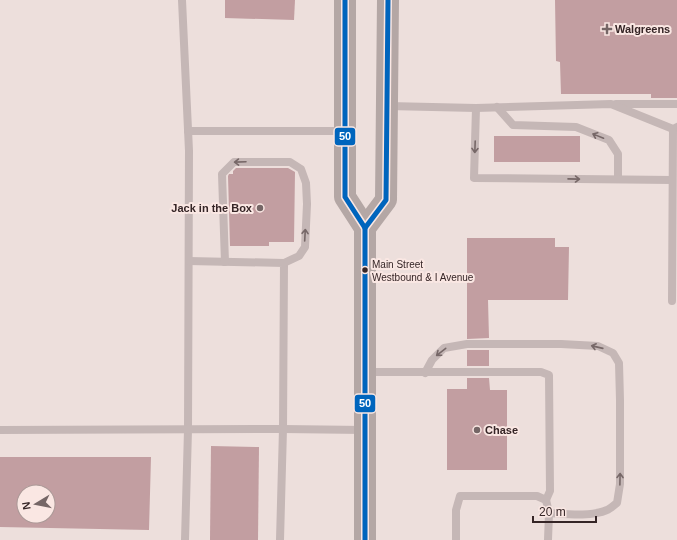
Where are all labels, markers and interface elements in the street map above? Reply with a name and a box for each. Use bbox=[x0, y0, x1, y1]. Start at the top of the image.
place label: Walgreens bbox=[615, 23, 670, 35]
marker: Walgreens bbox=[602, 24, 612, 34]
line badge: 50 bbox=[334, 127, 356, 146]
text: 50 bbox=[339, 130, 351, 142]
one-way arrow bbox=[593, 131, 605, 139]
one-way arrow bbox=[471, 140, 479, 153]
one-way arrow bbox=[234, 158, 247, 166]
one-way arrow bbox=[567, 175, 580, 183]
place label: Jack in the Box bbox=[171, 202, 253, 214]
marker: Jack in the Box bbox=[255, 203, 265, 213]
one-way arrow bbox=[302, 229, 309, 242]
place label: Main Street Westbound & I Avenue bbox=[372, 259, 474, 283]
marker: Main Street Westbound & I Avenue bbox=[360, 265, 370, 275]
one-way arrow bbox=[591, 343, 604, 351]
one-way arrow bbox=[436, 348, 447, 356]
line badge: 50 bbox=[354, 394, 376, 413]
text: 50 bbox=[359, 397, 371, 409]
place label: Chase bbox=[485, 424, 518, 436]
marker: Chase bbox=[472, 425, 482, 435]
one-way arrow bbox=[616, 473, 624, 486]
north arrow bbox=[16, 484, 56, 524]
scale bar bbox=[533, 498, 596, 524]
text: N bbox=[20, 501, 33, 511]
text: 20 m bbox=[539, 505, 566, 519]

